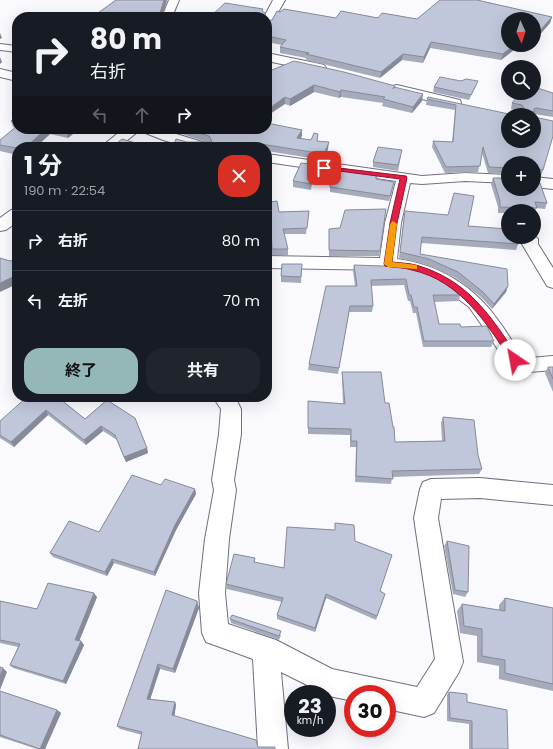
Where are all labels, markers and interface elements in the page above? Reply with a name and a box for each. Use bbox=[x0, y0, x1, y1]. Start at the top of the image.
north arrow bbox=[501, 12, 541, 52]
map controls bbox=[501, 12, 541, 244]
text: 80 m bbox=[90, 20, 162, 59]
icon: right bbox=[24, 28, 76, 80]
text: 右折 bbox=[90, 59, 126, 84]
button: search bbox=[501, 60, 541, 100]
icon: left bbox=[89, 104, 111, 126]
icon: ahead bbox=[131, 104, 153, 126]
icon: right bbox=[173, 104, 195, 126]
button: layers bbox=[501, 108, 541, 148]
text: 1 分 bbox=[24, 149, 62, 182]
pin bbox=[307, 151, 341, 185]
button: close bbox=[218, 155, 260, 197]
button: + bbox=[501, 156, 541, 196]
icon: arrive bbox=[313, 157, 335, 179]
text: 190 m · 22:54 bbox=[24, 181, 105, 200]
button: − bbox=[501, 204, 541, 244]
icon: right bbox=[24, 230, 46, 252]
text: 右折 bbox=[58, 230, 88, 251]
text: 80 m bbox=[222, 230, 260, 251]
icon: left bbox=[24, 290, 46, 312]
text: 左折 bbox=[58, 290, 88, 311]
text: 70 m bbox=[223, 290, 260, 311]
position arrow bbox=[494, 339, 536, 381]
button: 終了 bbox=[24, 348, 138, 394]
button: 共有 bbox=[146, 348, 260, 394]
speed limit sign: 30 bbox=[344, 685, 396, 737]
text: 23 bbox=[298, 692, 322, 720]
text: km/h bbox=[297, 713, 323, 728]

